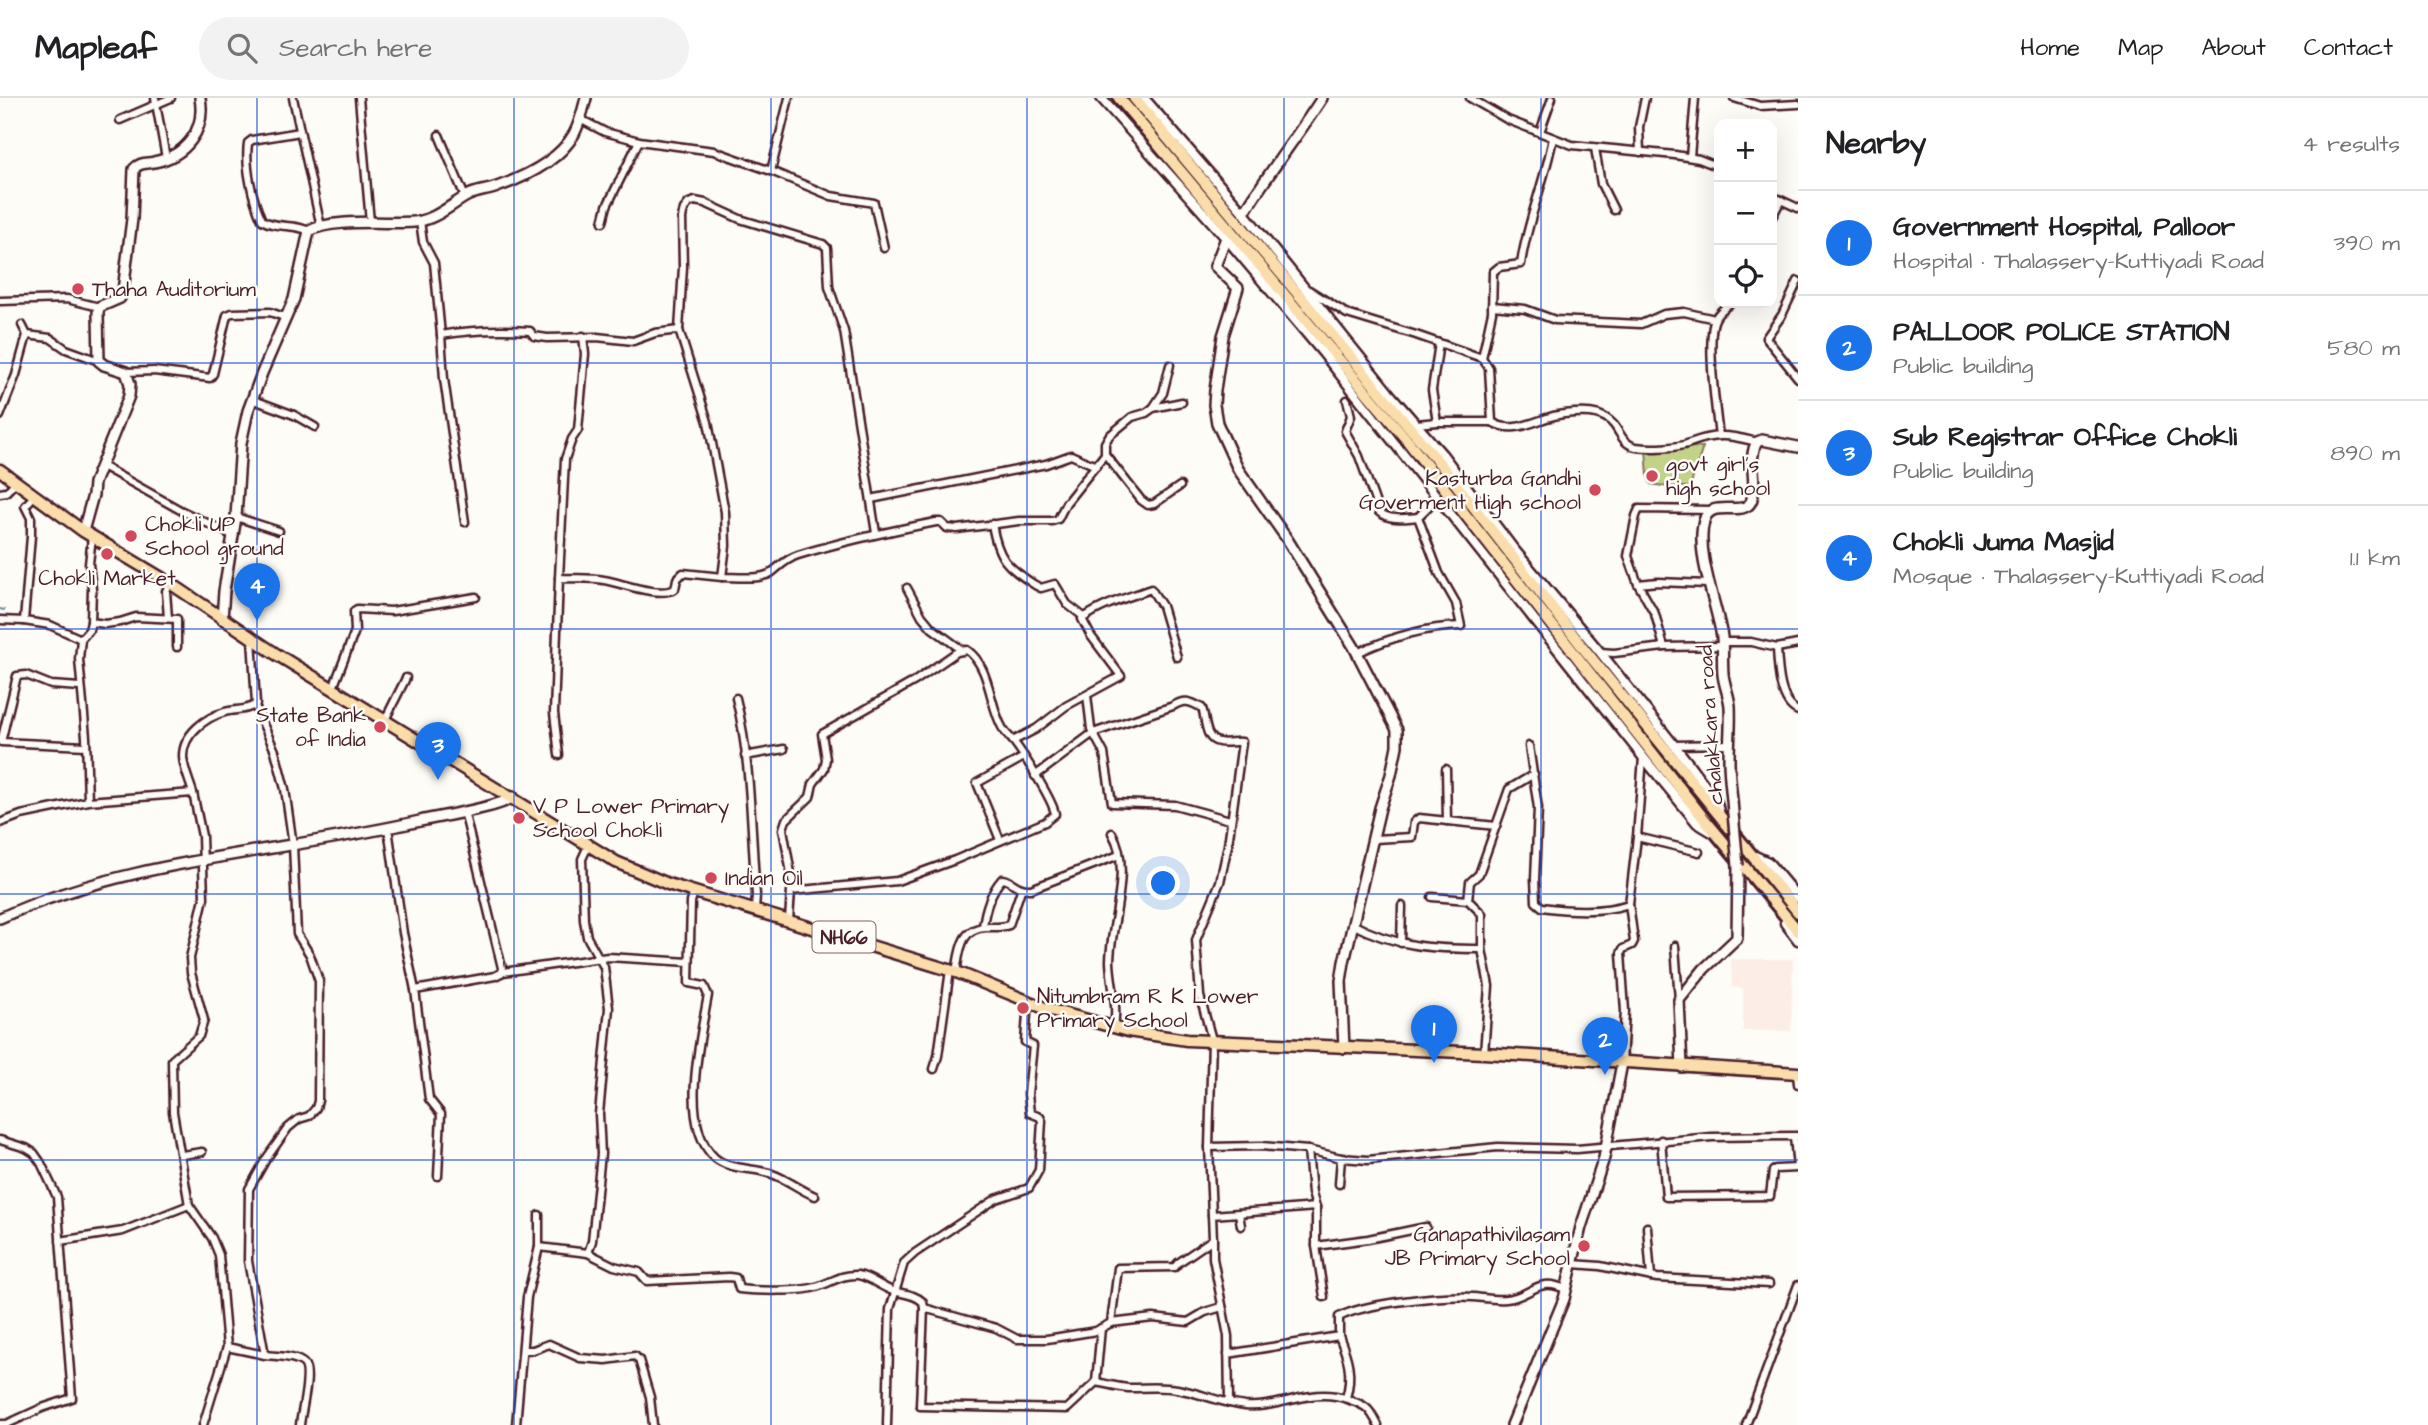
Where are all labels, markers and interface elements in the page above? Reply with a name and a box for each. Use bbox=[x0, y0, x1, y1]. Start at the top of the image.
search box bbox=[199, 17, 689, 80]
text: Mapleaf bbox=[35, 25, 157, 71]
icon: search bbox=[223, 29, 261, 67]
text: Search here bbox=[279, 30, 432, 66]
text: Home bbox=[2020, 31, 2080, 65]
text: Map bbox=[2118, 31, 2163, 65]
text: About bbox=[2201, 31, 2266, 65]
text: Contact bbox=[2304, 31, 2393, 65]
map controls bbox=[1714, 119, 1777, 308]
button: + bbox=[1714, 119, 1777, 182]
text: Nearby bbox=[1826, 123, 1926, 165]
text: 4 results bbox=[2302, 128, 2400, 160]
button: − bbox=[1714, 182, 1777, 245]
text: Government Hospital, Palloor bbox=[1893, 209, 2235, 245]
text: 1 bbox=[1848, 227, 1850, 259]
text: 390 m bbox=[2334, 227, 2400, 259]
button: locate bbox=[1714, 245, 1777, 308]
text: Hospital · Thalassery-Kuttiyadi Road bbox=[1893, 245, 2264, 277]
place label: Thaha Auditorium bbox=[92, 275, 256, 304]
marker: Thaha Auditorium bbox=[70, 281, 86, 297]
text: PALLOOR POLICE STATION bbox=[1893, 314, 2230, 350]
text: 2 bbox=[1842, 332, 1856, 364]
text: 580 m bbox=[2327, 332, 2400, 364]
text: Public building bbox=[1893, 350, 2033, 382]
text: Sub Registrar Office Chokli bbox=[1893, 419, 2237, 455]
text: 3 bbox=[1843, 437, 1855, 469]
text: 890 m bbox=[2330, 437, 2400, 469]
place label: govt girl's high school bbox=[1666, 450, 1770, 505]
text: Public building bbox=[1893, 455, 2033, 487]
place label: Kasturba Gandhi Goverment High school bbox=[1359, 464, 1581, 519]
marker: govt girl's high school bbox=[1644, 468, 1660, 484]
marker: Kasturba Gandhi Goverment High school bbox=[1587, 482, 1603, 498]
place label: Chokli UP School ground bbox=[145, 510, 284, 565]
text: Chokli Juma Masjid bbox=[1893, 524, 2114, 560]
marker: Chokli UP School ground bbox=[123, 528, 139, 544]
text: 4 bbox=[1841, 542, 1857, 574]
text: 1.1 km bbox=[2350, 542, 2400, 574]
marker: Chokli Market bbox=[99, 546, 115, 562]
text: Mosque · Thalassery-Kuttiyadi Road bbox=[1893, 560, 2264, 592]
pin: 4 bbox=[234, 563, 280, 621]
place label: Chokli Market bbox=[38, 564, 176, 593]
street label: chalakkara road bbox=[1690, 644, 1731, 806]
place label: State Bank of India bbox=[256, 701, 366, 754]
marker: State Bank of India bbox=[372, 719, 388, 735]
pin: 3 bbox=[415, 722, 461, 780]
place label: V P Lower Primary School Chokli bbox=[533, 792, 730, 845]
marker: V P Lower Primary School Chokli bbox=[511, 810, 527, 826]
place label: Indian Oil bbox=[725, 864, 803, 893]
your location bbox=[1146, 866, 1180, 900]
marker: Indian Oil bbox=[703, 870, 719, 886]
road number: NH66 bbox=[812, 922, 876, 952]
place label: Nitumbram R K Lower Primary School bbox=[1037, 982, 1259, 1037]
marker: Nitumbram R K Lower Primary School bbox=[1015, 1000, 1031, 1016]
pin: 1 bbox=[1411, 1005, 1457, 1063]
pin: 2 bbox=[1582, 1017, 1628, 1075]
place label: Ganapathivilasam JB Primary School bbox=[1385, 1220, 1571, 1275]
marker: Ganapathivilasam JB Primary School bbox=[1576, 1238, 1592, 1254]

